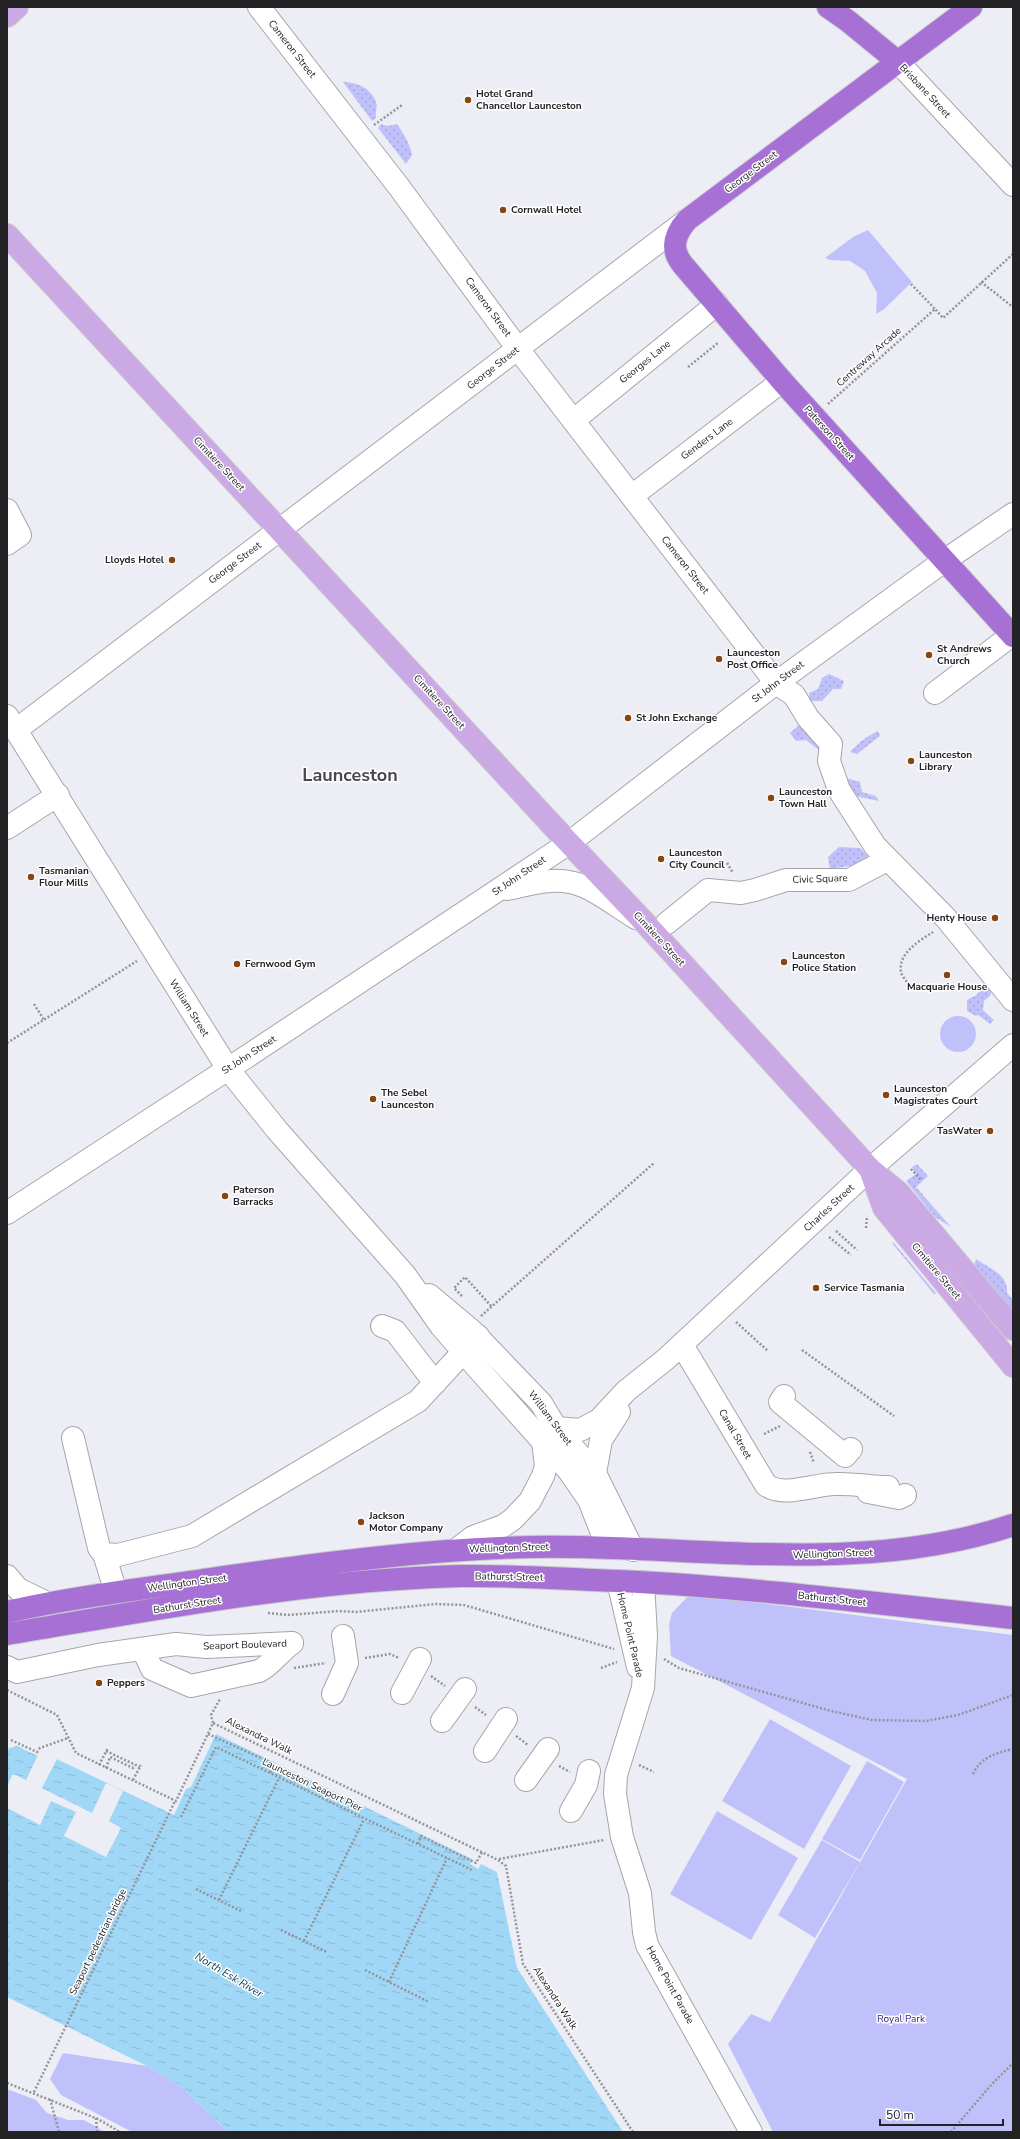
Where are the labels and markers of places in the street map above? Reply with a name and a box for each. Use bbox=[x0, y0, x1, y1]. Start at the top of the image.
place label: Hotel Grand Chancellor Launceston bbox=[476, 87, 582, 113]
marker: Hotel Grand Chancellor Launceston bbox=[463, 95, 473, 105]
place label: Cornwall Hotel bbox=[511, 203, 583, 217]
marker: Cornwall Hotel bbox=[498, 205, 508, 215]
place label: Lloyds Hotel bbox=[105, 553, 165, 567]
marker: Lloyds Hotel bbox=[167, 555, 177, 565]
place label: St Andrews Church bbox=[937, 642, 992, 668]
place label: Launceston Post Office bbox=[727, 646, 780, 672]
marker: St Andrews Church bbox=[924, 650, 934, 660]
marker: Launceston Post Office bbox=[714, 654, 724, 664]
place label: St John Exchange bbox=[636, 711, 718, 725]
marker: St John Exchange bbox=[623, 713, 633, 723]
place label: Launceston Library bbox=[919, 748, 972, 774]
marker: Launceston Library bbox=[906, 756, 916, 766]
place label: Launceston Town Hall bbox=[779, 785, 832, 811]
marker: Launceston Town Hall bbox=[766, 793, 776, 803]
place label: Launceston City Council bbox=[669, 846, 725, 872]
marker: Launceston City Council bbox=[656, 854, 666, 864]
place label: Tasmanian Flour Mills bbox=[39, 864, 89, 890]
marker: Tasmanian Flour Mills bbox=[26, 872, 36, 882]
place label: Henty House bbox=[927, 911, 988, 925]
marker: Henty House bbox=[990, 913, 1000, 923]
place label: Launceston Police Station bbox=[792, 949, 856, 975]
place label: Fernwood Gym bbox=[245, 957, 316, 971]
marker: Launceston Police Station bbox=[779, 957, 789, 967]
marker: Fernwood Gym bbox=[232, 959, 242, 969]
marker: Macquarie House bbox=[942, 970, 952, 980]
place label: Macquarie House bbox=[907, 980, 988, 994]
place label: Launceston Magistrates Court bbox=[894, 1082, 978, 1108]
place label: The Sebel Launceston bbox=[381, 1086, 434, 1112]
marker: Launceston Magistrates Court bbox=[881, 1090, 891, 1100]
marker: The Sebel Launceston bbox=[368, 1094, 378, 1104]
place label: TasWater bbox=[937, 1124, 982, 1138]
marker: TasWater bbox=[985, 1126, 995, 1136]
place label: Paterson Barracks bbox=[233, 1183, 274, 1209]
marker: Paterson Barracks bbox=[220, 1191, 230, 1201]
place label: Service Tasmania bbox=[824, 1281, 904, 1295]
marker: Service Tasmania bbox=[811, 1283, 821, 1293]
place label: Jackson Motor Company bbox=[368, 1509, 444, 1535]
marker: Jackson Motor Company bbox=[356, 1517, 366, 1527]
place label: Peppers bbox=[107, 1676, 145, 1690]
marker: Peppers bbox=[94, 1678, 104, 1688]

